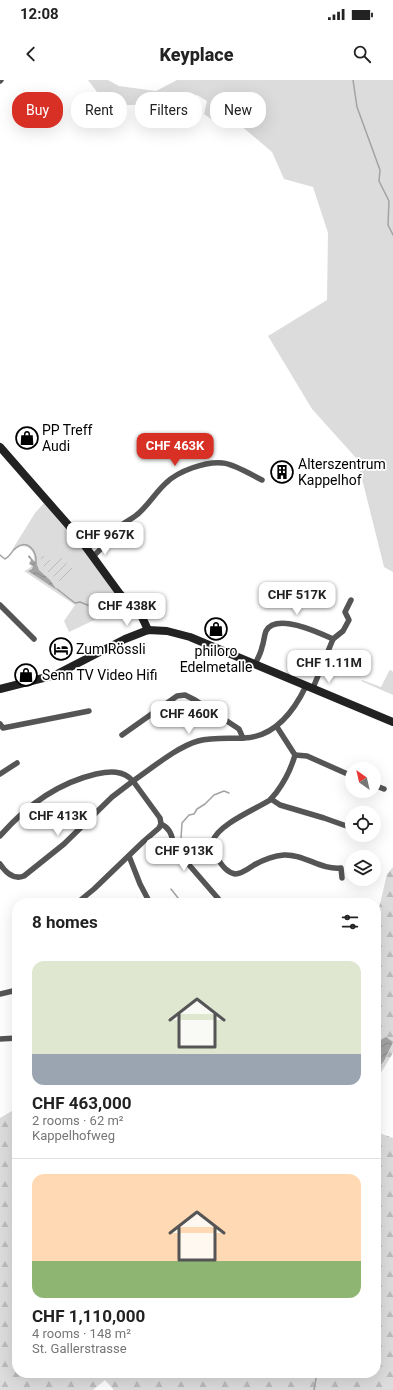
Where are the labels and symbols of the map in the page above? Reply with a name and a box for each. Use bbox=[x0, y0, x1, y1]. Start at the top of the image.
place label: PP Treff Audi bbox=[42, 422, 93, 454]
shop icon: PP Treff Audi bbox=[14, 425, 40, 451]
pin: CHF 463K bbox=[134, 433, 216, 467]
place label: Alterszentrum Kappelhof bbox=[298, 456, 386, 488]
building icon: Alterszentrum Kappelhof bbox=[269, 459, 295, 485]
pin: CHF 967K bbox=[64, 522, 146, 556]
pin: CHF 517K bbox=[256, 582, 338, 616]
pin: CHF 438K bbox=[86, 593, 168, 627]
shop icon: philoro Edelmetalle bbox=[203, 616, 229, 642]
hotel icon: Zum Rössli bbox=[48, 636, 74, 662]
place label: Zum Rössli bbox=[76, 641, 146, 657]
place label: philoro Edelmetalle bbox=[180, 643, 252, 675]
pin: CHF 1.11M bbox=[283, 650, 375, 684]
shop icon: Senn TV Video Hifi bbox=[13, 662, 39, 688]
place label: Senn TV Video Hifi bbox=[42, 667, 158, 683]
pin: CHF 460K bbox=[148, 701, 230, 735]
north arrow bbox=[345, 762, 381, 798]
pin: CHF 413K bbox=[17, 803, 99, 837]
pin: CHF 913K bbox=[143, 838, 225, 872]

